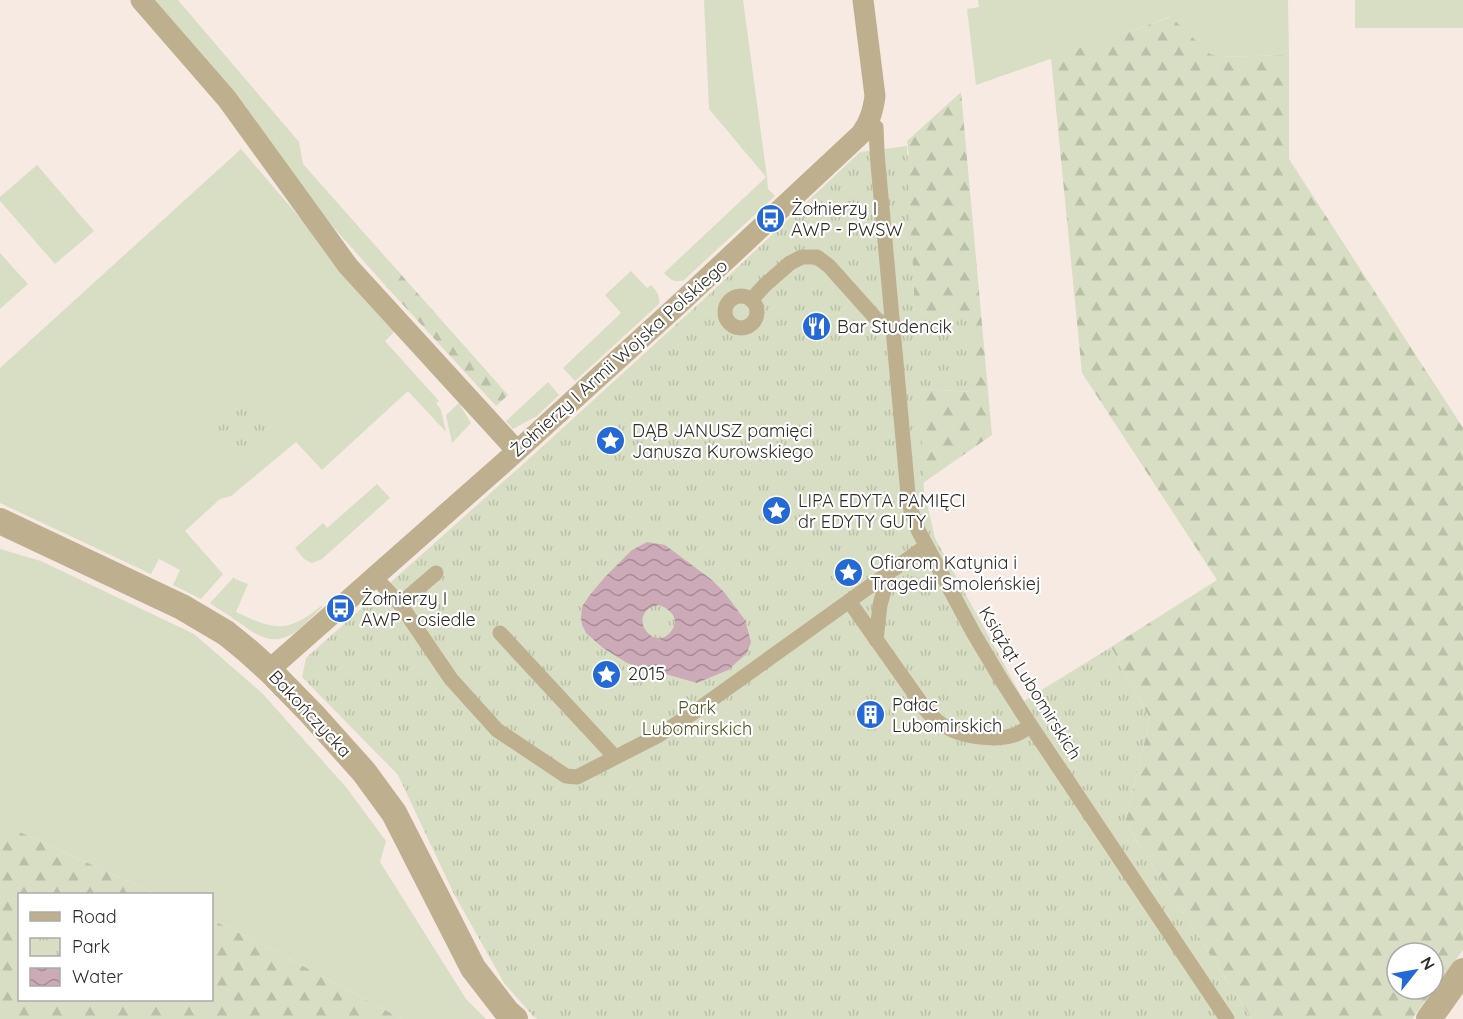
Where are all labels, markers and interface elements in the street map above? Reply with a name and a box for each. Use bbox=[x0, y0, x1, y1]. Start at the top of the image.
place label: Żołnierzy I AWP - PWSW bbox=[791, 197, 903, 241]
bus stop icon: Żołnierzy I AWP - PWSW bbox=[754, 203, 786, 235]
street label: Żołnierzy I Armii Wojska Polskiego bbox=[505, 254, 732, 461]
restaurant icon: Bar Studencik bbox=[800, 311, 832, 343]
place label: Bar Studencik bbox=[837, 315, 952, 338]
place label: DĄB JANUSZ pamięci Janusza Kurowskiego bbox=[632, 419, 814, 463]
place icon: DĄB JANUSZ pamięci Janusza Kurowskiego bbox=[595, 425, 627, 457]
place label: LIPA EDYTA PAMIĘCI dr EDYTY GUTY bbox=[798, 489, 966, 533]
place icon: LIPA EDYTA PAMIĘCI dr EDYTY GUTY bbox=[761, 495, 793, 527]
place label: Ofiarom Katynia i Tragedii Smoleńskiej bbox=[870, 551, 1041, 595]
place icon: Ofiarom Katynia i Tragedii Smoleńskiej bbox=[833, 557, 865, 589]
place label: Żołnierzy I AWP - osiedle bbox=[361, 587, 476, 631]
bus stop icon: Żołnierzy I AWP - osiedle bbox=[324, 593, 356, 625]
street label: Książąt Lubomirskich bbox=[974, 602, 1087, 763]
place icon: 2015 bbox=[591, 658, 623, 690]
place label: 2015 bbox=[628, 662, 665, 685]
street label: Bakończycka bbox=[264, 665, 357, 762]
place label: Pałac Lubomirskich bbox=[892, 693, 1002, 737]
park label: Park Lubomirskich bbox=[642, 696, 752, 740]
building icon: Pałac Lubomirskich bbox=[855, 699, 887, 731]
legend bbox=[18, 893, 213, 1001]
text: Road bbox=[72, 905, 117, 928]
text: Park bbox=[72, 935, 110, 958]
north arrow bbox=[1385, 941, 1445, 1001]
text: N bbox=[1416, 953, 1439, 973]
text: Water bbox=[72, 965, 123, 988]

